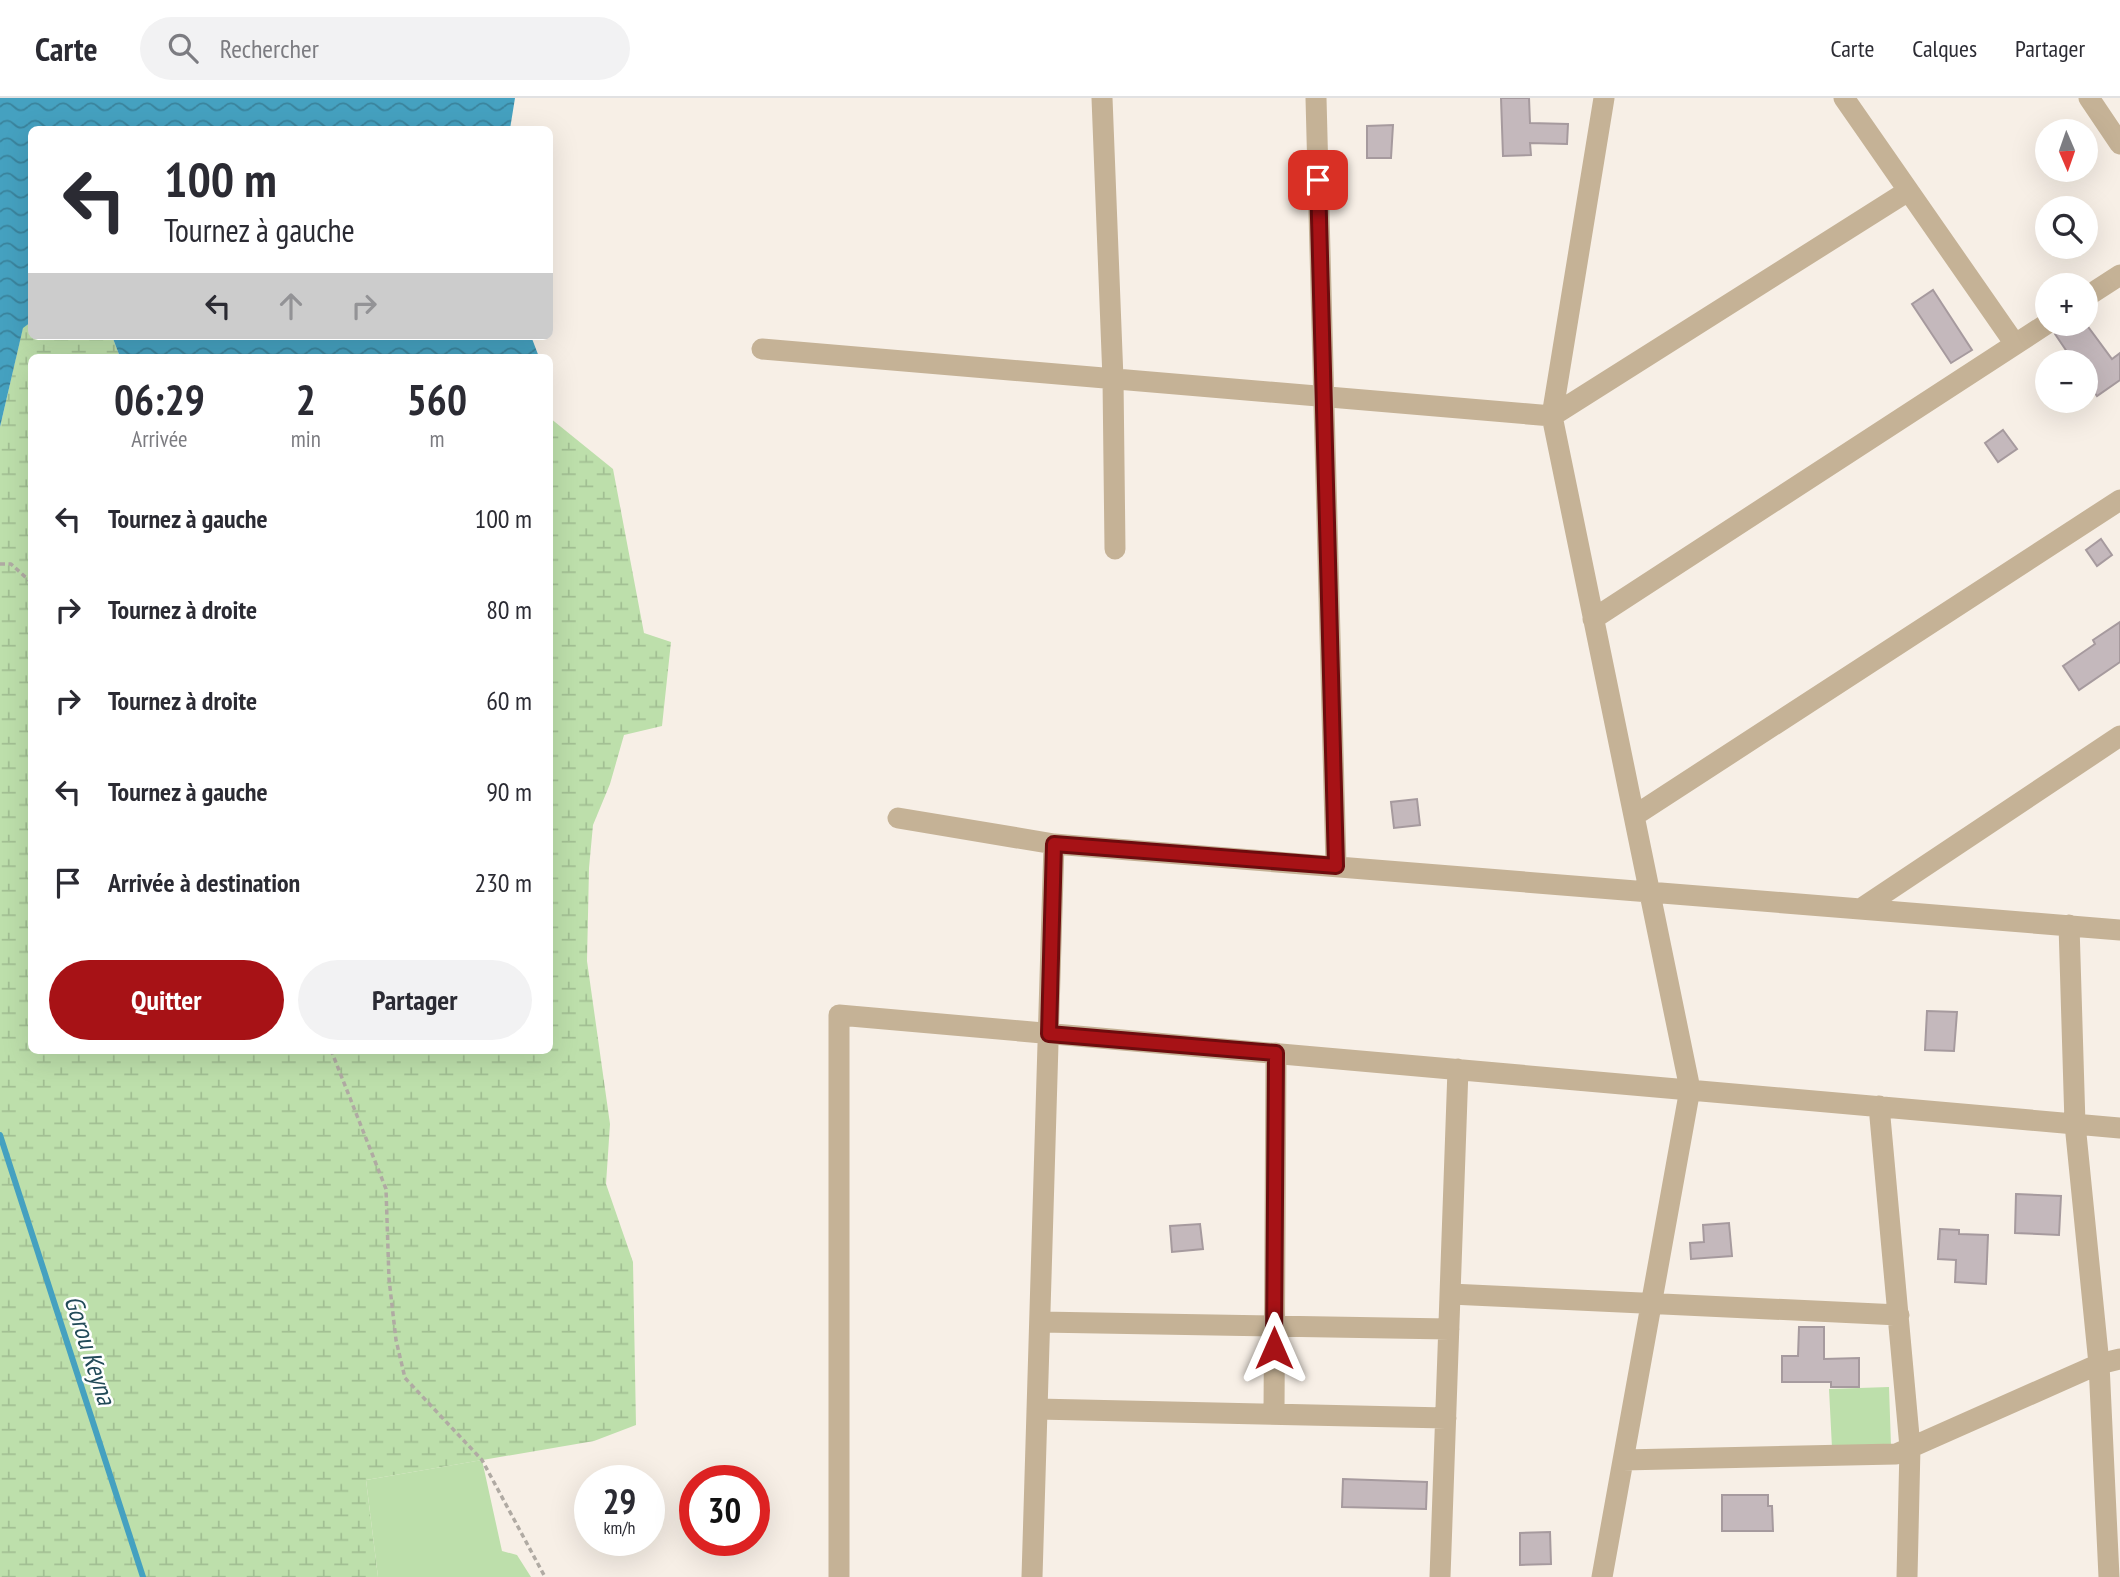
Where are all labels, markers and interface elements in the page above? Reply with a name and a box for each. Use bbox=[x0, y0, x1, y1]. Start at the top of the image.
search box bbox=[140, 17, 630, 80]
text: Carte bbox=[35, 27, 98, 70]
icon: search bbox=[164, 29, 202, 67]
text: Rechercher bbox=[220, 32, 319, 65]
text: Carte bbox=[1831, 33, 1874, 64]
text: Calques bbox=[1912, 33, 1977, 64]
text: Partager bbox=[2015, 33, 2085, 64]
north arrow bbox=[2035, 119, 2098, 182]
map controls bbox=[2035, 119, 2098, 413]
text: 100 m bbox=[164, 147, 277, 211]
pin bbox=[1288, 150, 1348, 210]
icon: left bbox=[49, 154, 140, 245]
icon: arrive bbox=[1299, 161, 1337, 199]
button: search bbox=[2035, 196, 2098, 259]
text: Tournez à gauche bbox=[164, 209, 355, 251]
button: + bbox=[2035, 273, 2098, 336]
icon: left bbox=[199, 287, 237, 325]
icon: ahead bbox=[272, 287, 310, 325]
icon: right bbox=[345, 287, 383, 325]
button: − bbox=[2035, 350, 2098, 413]
text: 06:29 bbox=[114, 372, 205, 427]
text: 2 bbox=[296, 372, 316, 427]
text: 560 bbox=[407, 372, 467, 427]
text: Arrivée bbox=[131, 424, 187, 453]
text: min bbox=[291, 424, 321, 453]
text: m bbox=[429, 424, 444, 453]
icon: left bbox=[49, 500, 87, 538]
text: Tournez à gauche bbox=[108, 502, 268, 535]
text: 100 m bbox=[474, 502, 532, 535]
icon: right bbox=[49, 591, 87, 629]
text: Tournez à droite bbox=[108, 593, 257, 626]
text: 80 m bbox=[486, 593, 532, 626]
icon: right bbox=[49, 682, 87, 720]
text: Tournez à droite bbox=[108, 684, 257, 717]
text: 60 m bbox=[486, 684, 532, 717]
icon: left bbox=[49, 773, 87, 811]
text: Tournez à gauche bbox=[108, 775, 268, 808]
text: 90 m bbox=[486, 775, 532, 808]
icon: arrive bbox=[49, 864, 87, 902]
text: Arrivée à destination bbox=[108, 866, 300, 899]
text: 230 m bbox=[474, 866, 532, 899]
button: Quitter bbox=[49, 960, 284, 1040]
button: Partager bbox=[298, 960, 532, 1040]
water label: Gorou Keyna bbox=[57, 1291, 124, 1410]
position arrow bbox=[1237, 1311, 1311, 1385]
speed limit sign: 30 bbox=[679, 1465, 770, 1556]
text: 29 bbox=[603, 1478, 636, 1524]
text: km/h bbox=[604, 1516, 635, 1539]

